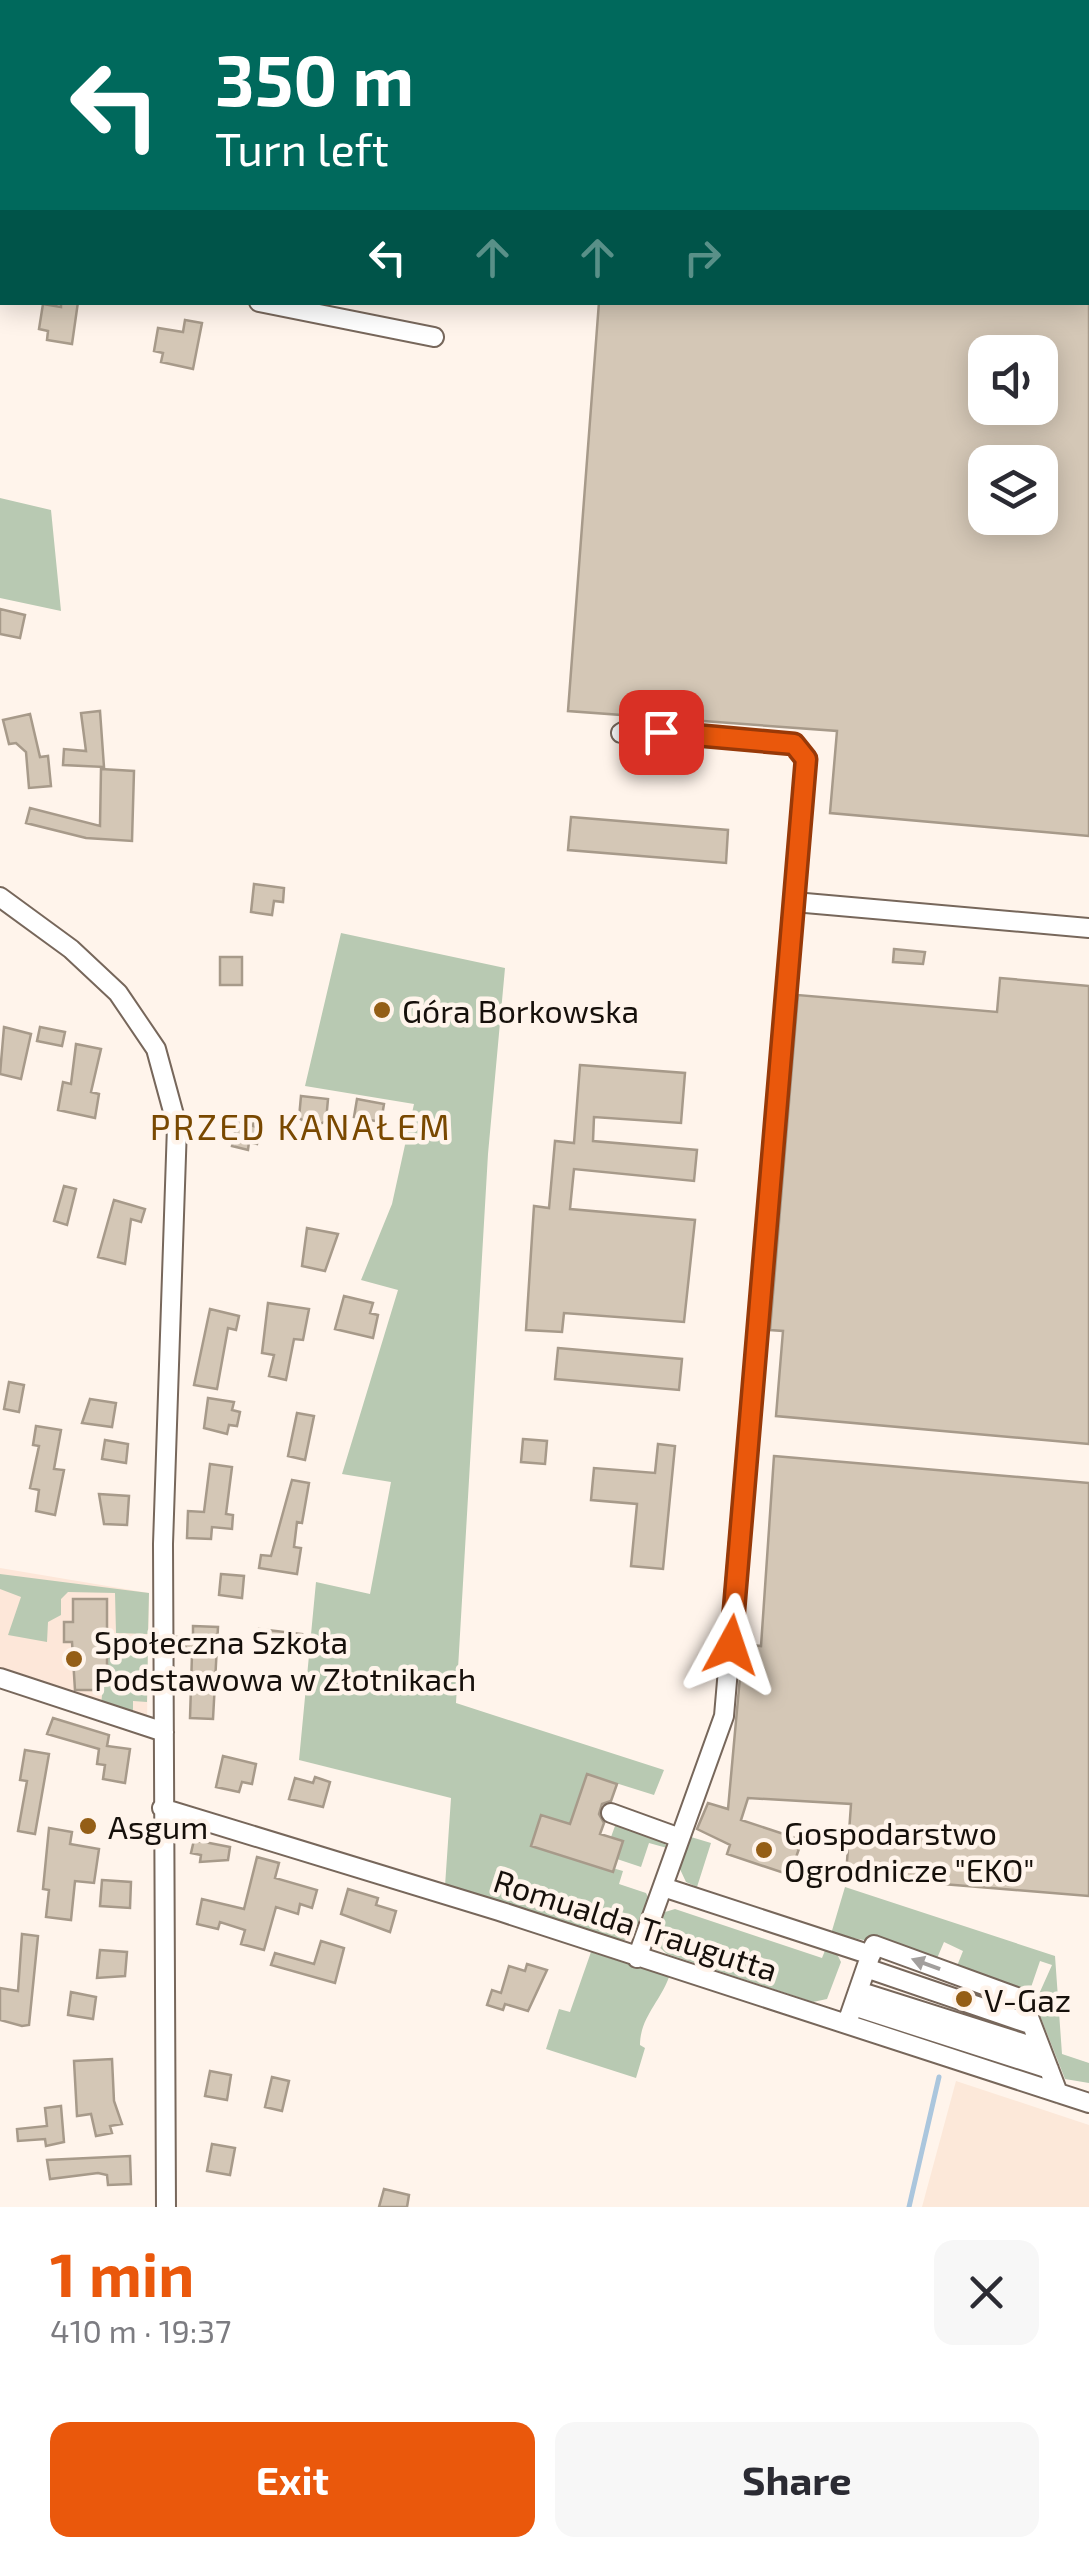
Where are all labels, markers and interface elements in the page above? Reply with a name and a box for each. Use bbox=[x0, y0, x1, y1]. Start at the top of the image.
text: 350 m bbox=[215, 36, 414, 120]
icon: left bbox=[50, 40, 180, 170]
text: Turn left bbox=[215, 121, 389, 175]
icon: left bbox=[360, 230, 415, 285]
icon: ahead bbox=[465, 230, 520, 285]
icon: ahead bbox=[570, 230, 625, 285]
icon: right bbox=[675, 230, 730, 285]
map controls bbox=[968, 335, 1058, 535]
button: sound bbox=[968, 335, 1058, 425]
button: layers bbox=[968, 445, 1058, 535]
pin bbox=[619, 690, 704, 775]
icon: arrive bbox=[634, 705, 689, 760]
place label: Góra Borkowska bbox=[402, 991, 639, 1029]
marker: Góra Borkowska bbox=[371, 999, 393, 1021]
district label: PRZED KANAŁEM bbox=[150, 1105, 452, 1147]
position arrow bbox=[679, 1593, 783, 1697]
place label: Społeczna Szkoła Podstawowa w Złotnikach bbox=[94, 1622, 476, 1697]
marker: Społeczna Szkoła Podstawowa w Złotnikach bbox=[63, 1648, 85, 1670]
place label: Asgum bbox=[108, 1807, 208, 1845]
place label: Gospodarstwo Ogrodnicze "EKO" bbox=[784, 1813, 1035, 1888]
marker: Asgum bbox=[77, 1815, 99, 1837]
marker: Gospodarstwo Ogrodnicze "EKO" bbox=[753, 1839, 775, 1861]
street label: Romualda Traugutta bbox=[489, 1860, 783, 1988]
one-way arrow bbox=[910, 1956, 940, 1971]
place label: V-Gaz bbox=[984, 1980, 1071, 2018]
marker: V-Gaz bbox=[953, 1988, 975, 2010]
text: 1 min bbox=[50, 2237, 194, 2309]
button: close bbox=[934, 2240, 1039, 2345]
text: 410 m · 19:37 bbox=[50, 2311, 231, 2349]
button: Exit bbox=[50, 2422, 535, 2537]
button: Share bbox=[555, 2422, 1039, 2537]

